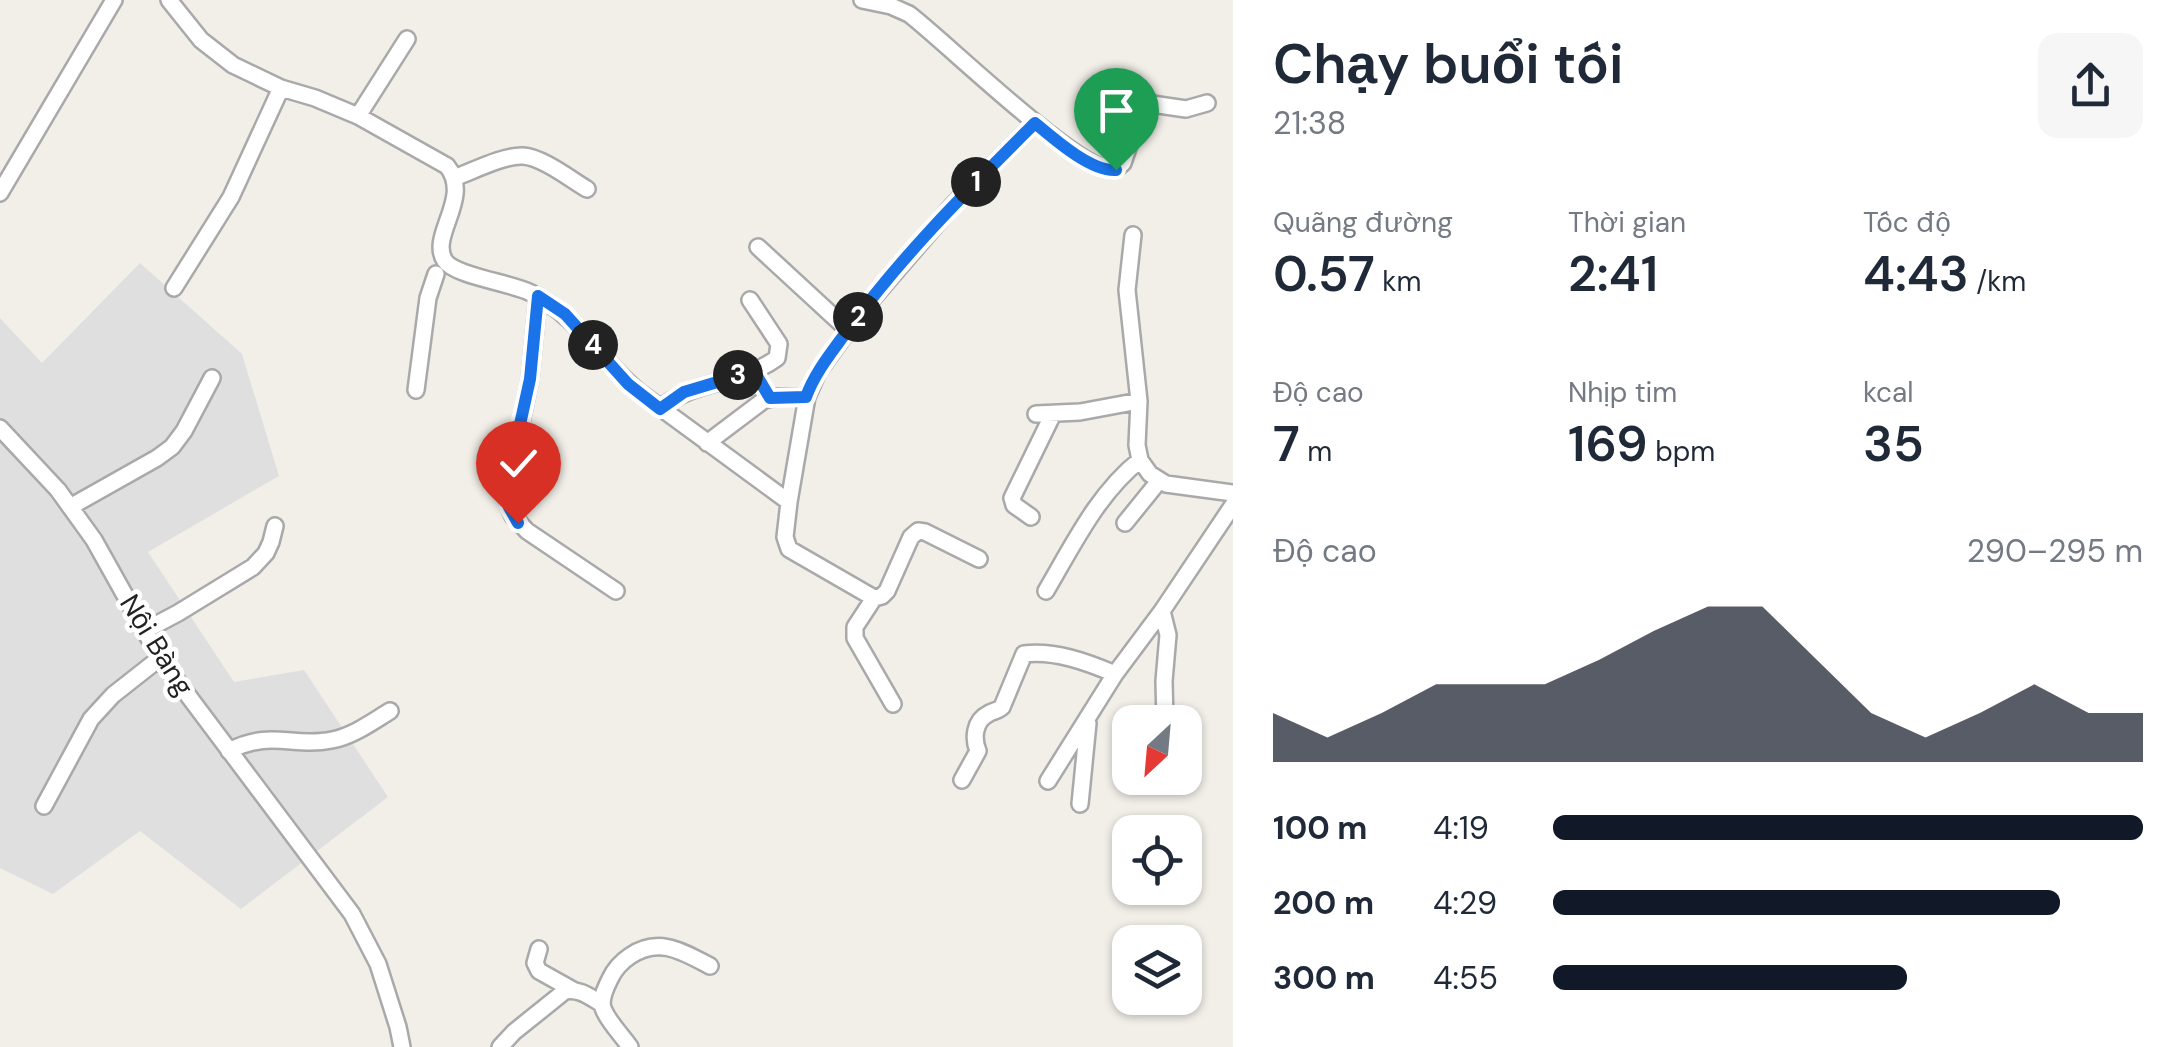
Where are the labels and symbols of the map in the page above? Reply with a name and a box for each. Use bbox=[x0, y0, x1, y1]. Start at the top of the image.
pin bbox=[1074, 68, 1159, 171]
pin: 1 bbox=[951, 157, 1001, 207]
pin: 2 bbox=[833, 292, 883, 342]
pin: 4 bbox=[568, 320, 618, 370]
pin: 3 bbox=[713, 350, 763, 400]
pin bbox=[476, 421, 561, 524]
street label: Nội Bàng bbox=[111, 587, 203, 703]
north arrow bbox=[1112, 705, 1202, 795]

